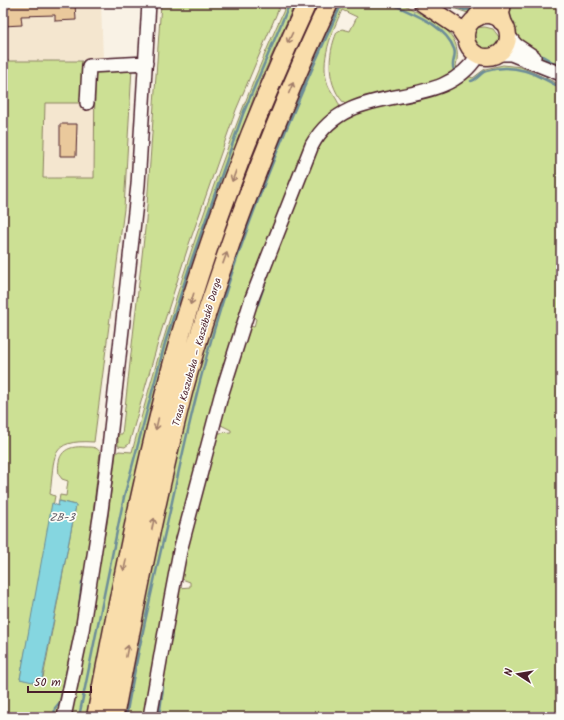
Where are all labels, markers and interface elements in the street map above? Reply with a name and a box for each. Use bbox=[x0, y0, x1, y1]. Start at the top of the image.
one-way arrow bbox=[286, 32, 293, 44]
one-way arrow bbox=[287, 82, 295, 94]
one-way arrow bbox=[229, 169, 237, 181]
one-way arrow bbox=[222, 252, 230, 264]
street label: Trasa Kaszubska – Kaszëbskô Darga bbox=[168, 276, 226, 428]
one-way arrow bbox=[188, 292, 195, 305]
one-way arrow bbox=[153, 417, 161, 430]
water label: ZB-3 bbox=[49, 509, 76, 527]
one-way arrow bbox=[149, 518, 157, 531]
one-way arrow bbox=[121, 558, 129, 571]
one-way arrow bbox=[124, 645, 132, 658]
north arrow bbox=[498, 654, 538, 694]
text: N bbox=[500, 667, 519, 677]
scale bar bbox=[28, 668, 91, 694]
text: 50 m bbox=[34, 673, 61, 692]

